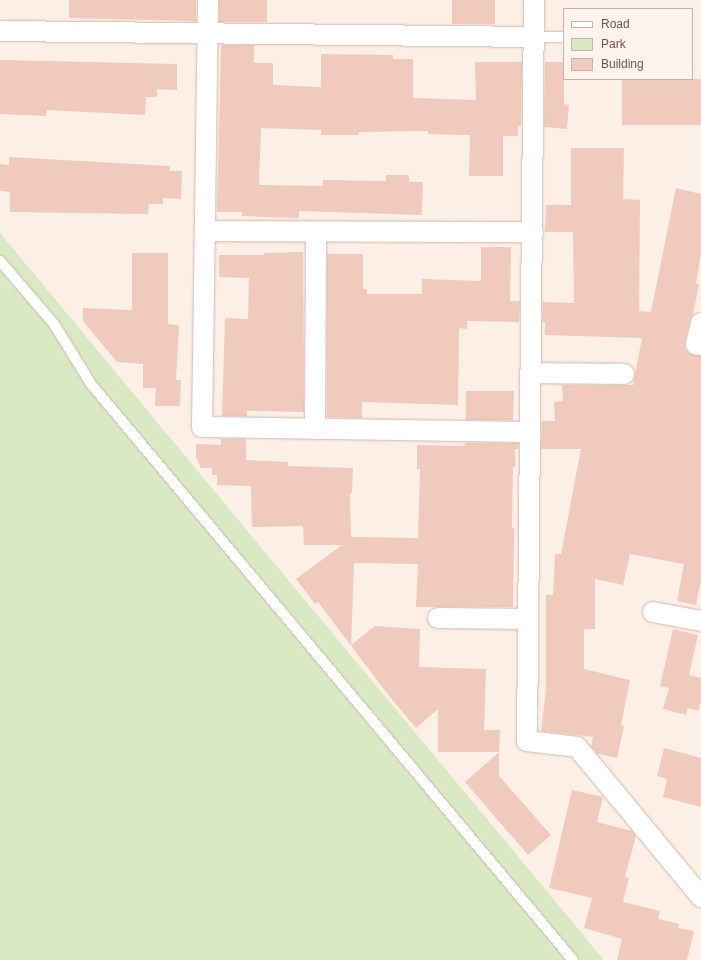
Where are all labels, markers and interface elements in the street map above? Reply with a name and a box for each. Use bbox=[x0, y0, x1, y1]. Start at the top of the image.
legend bbox=[563, 8, 693, 80]
text: Road bbox=[601, 17, 630, 31]
text: Park bbox=[601, 37, 626, 51]
text: Building bbox=[601, 57, 644, 71]

